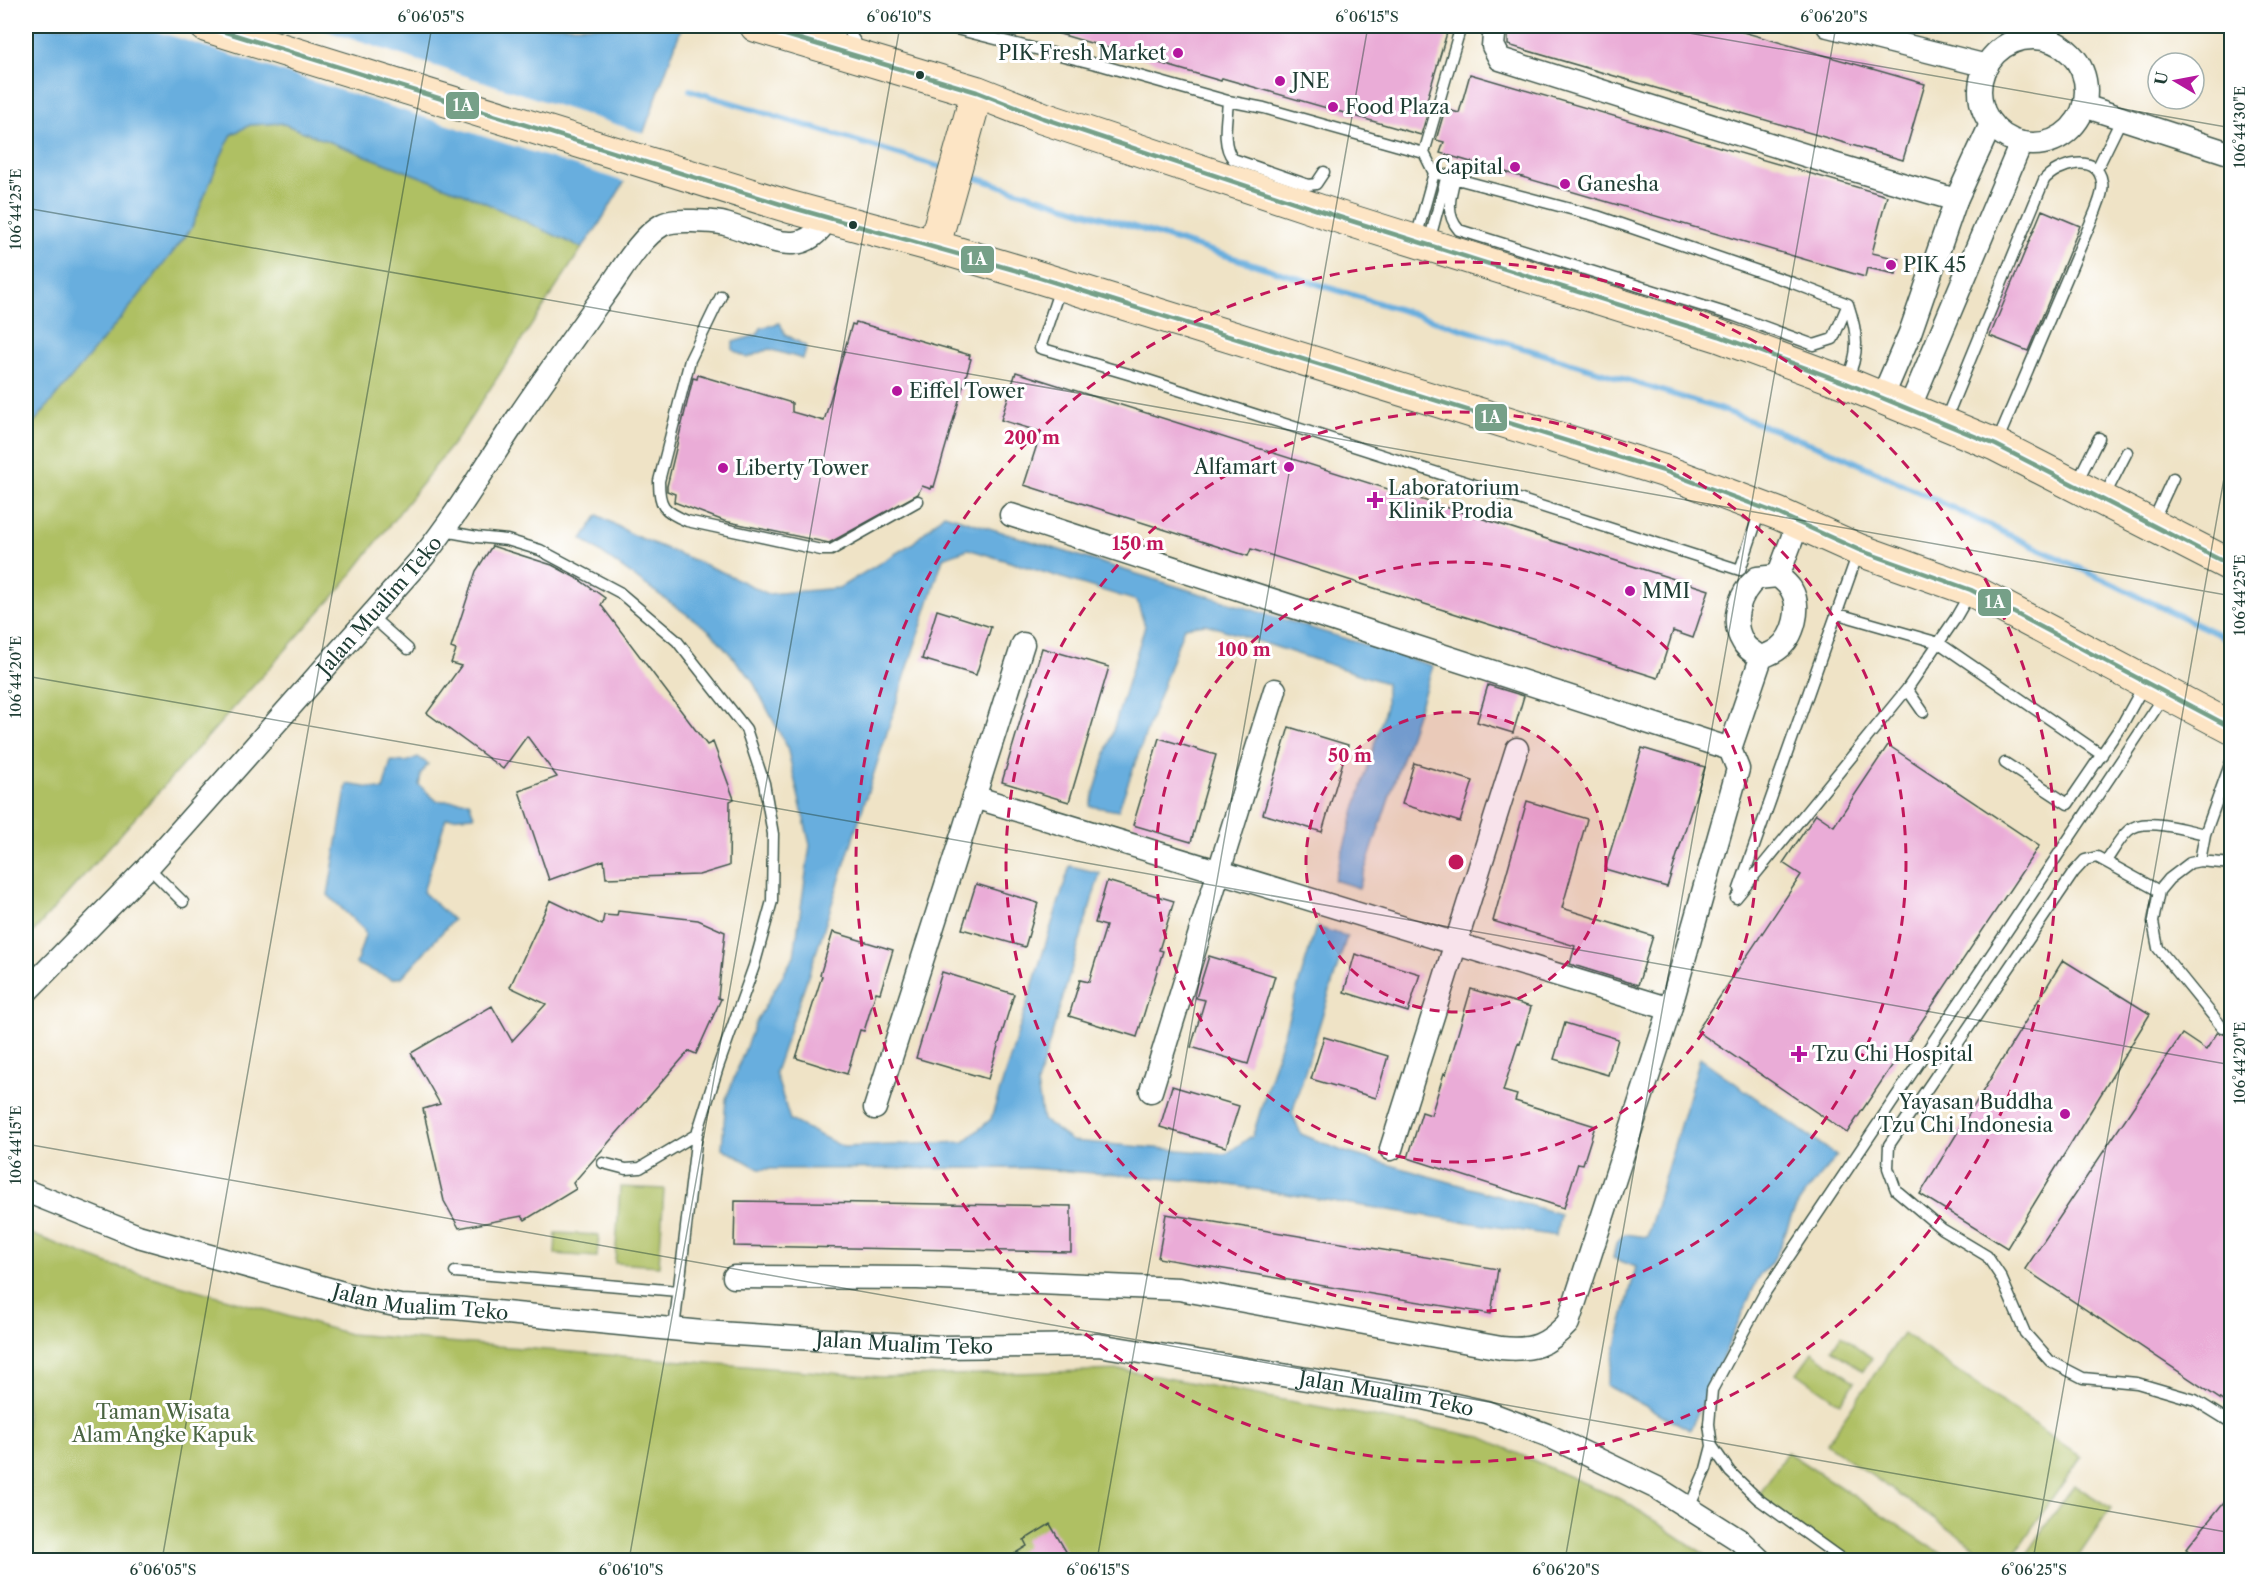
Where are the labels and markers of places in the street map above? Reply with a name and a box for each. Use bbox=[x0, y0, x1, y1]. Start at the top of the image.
place label: PIK Fresh Market bbox=[998, 41, 1166, 65]
marker: PIK Fresh Market bbox=[1171, 46, 1185, 60]
unlabelled marker bbox=[914, 69, 926, 81]
place label: JNE bbox=[1289, 69, 1330, 93]
marker: JNE bbox=[1273, 74, 1287, 88]
place label: Food Plaza bbox=[1345, 95, 1450, 119]
marker: Food Plaza bbox=[1326, 100, 1340, 114]
place label: Capital bbox=[1435, 155, 1503, 179]
marker: Capital bbox=[1508, 160, 1522, 174]
place label: Ganesha bbox=[1577, 172, 1660, 196]
marker: Ganesha bbox=[1558, 177, 1572, 191]
unlabelled marker bbox=[847, 219, 859, 231]
place label: PIK 45 bbox=[1903, 253, 1966, 277]
marker: PIK 45 bbox=[1884, 258, 1898, 272]
place label: Eiffel Tower bbox=[909, 379, 1025, 403]
marker: Eiffel Tower bbox=[890, 384, 904, 398]
place label: Alfamart bbox=[1193, 455, 1277, 479]
place label: Liberty Tower bbox=[735, 456, 869, 480]
marker: Alfamart bbox=[1282, 460, 1296, 474]
marker: Liberty Tower bbox=[716, 461, 730, 475]
place label: Laboratorium Klinik Prodia bbox=[1388, 476, 1520, 523]
marker: Laboratorium Klinik Prodia bbox=[1366, 491, 1384, 509]
place label: MMI bbox=[1642, 579, 1690, 603]
marker: MMI bbox=[1623, 584, 1637, 598]
centre of rings bbox=[1446, 852, 1466, 872]
place label: Tzu Chi Hospital bbox=[1812, 1042, 1973, 1066]
marker: Tzu Chi Hospital bbox=[1790, 1045, 1808, 1063]
place label: Yayasan Buddha Tzu Chi Indonesia bbox=[1878, 1090, 2053, 1137]
marker: Yayasan Buddha Tzu Chi Indonesia bbox=[2058, 1107, 2072, 1121]

